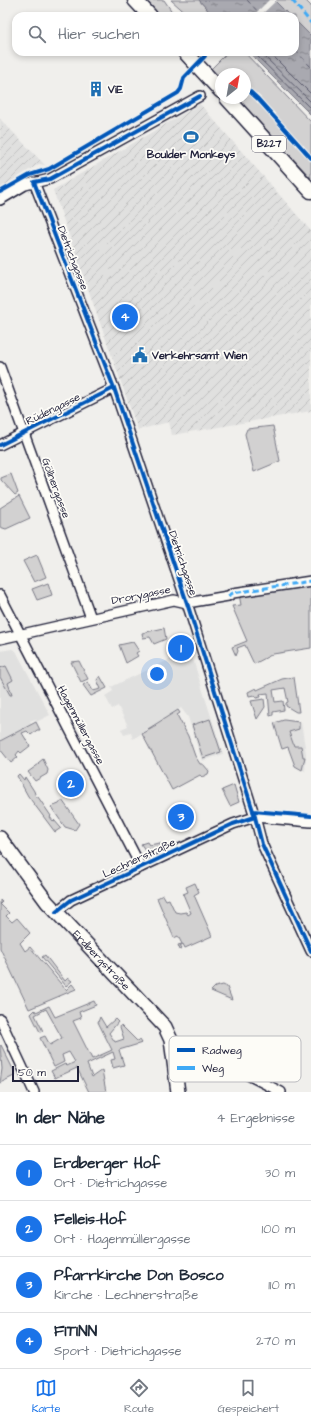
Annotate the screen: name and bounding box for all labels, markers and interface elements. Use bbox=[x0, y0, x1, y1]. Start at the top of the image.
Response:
search box bbox=[12, 12, 299, 56]
icon: search bbox=[26, 23, 48, 45]
text: Hier suchen bbox=[58, 24, 139, 45]
north arrow bbox=[215, 68, 251, 104]
building icon: ViE bbox=[87, 80, 105, 98]
place label: ViE bbox=[107, 82, 124, 97]
sports icon: Boulder Monkeys bbox=[182, 128, 200, 146]
road number: B227 bbox=[252, 136, 286, 152]
place label: Boulder Monkeys bbox=[147, 147, 236, 164]
street label: Dietrichgasse bbox=[53, 224, 92, 293]
pin: 4 bbox=[112, 302, 138, 332]
public building icon: Verkehrsamt Wien bbox=[131, 346, 149, 364]
place label: Verkehrsamt Wien bbox=[151, 348, 248, 363]
street label: Rüdengasse bbox=[23, 389, 83, 430]
street label: Göllnergasse bbox=[37, 456, 74, 521]
street label: Dietrichgasse bbox=[164, 529, 201, 598]
street label: Drorygasse bbox=[110, 582, 172, 609]
pin: 1 bbox=[168, 633, 194, 663]
your location bbox=[147, 664, 167, 684]
street label: Hagenmüllergasse bbox=[53, 683, 108, 768]
pin: 2 bbox=[58, 769, 84, 799]
pin: 3 bbox=[168, 802, 194, 832]
street label: Lechnerstraße bbox=[100, 835, 178, 881]
street label: Erdbergstraße bbox=[70, 927, 134, 993]
legend bbox=[169, 1036, 301, 1082]
text: Radweg bbox=[202, 1043, 242, 1059]
text: Weg bbox=[202, 1061, 224, 1077]
scale bar bbox=[12, 1064, 79, 1083]
text: 50 m bbox=[18, 1065, 46, 1080]
text: In der Nähe bbox=[16, 1106, 105, 1130]
text: 4 Ergebnisse bbox=[216, 1109, 295, 1127]
text: Erdberger Hof bbox=[54, 1153, 160, 1174]
text: 1 bbox=[28, 1164, 30, 1182]
text: 30 m bbox=[265, 1164, 295, 1182]
text: Ort · Dietrichgasse bbox=[54, 1174, 167, 1192]
text: Felleis-Hof bbox=[54, 1209, 126, 1230]
text: 2 bbox=[25, 1220, 33, 1238]
text: 100 m bbox=[262, 1220, 295, 1238]
text: Ort · Hagenmüllergasse bbox=[54, 1230, 191, 1248]
text: Pfarrkirche Don Bosco bbox=[54, 1265, 224, 1286]
text: 3 bbox=[26, 1276, 32, 1294]
text: 110 m bbox=[268, 1276, 295, 1294]
text: Kirche · Lechnerstraße bbox=[54, 1286, 198, 1304]
text: FITINN bbox=[54, 1321, 97, 1342]
text: 4 bbox=[25, 1332, 33, 1350]
text: 270 m bbox=[256, 1332, 295, 1350]
text: Sport · Dietrichgasse bbox=[54, 1342, 181, 1360]
tab: Karte bbox=[32, 1377, 60, 1416]
tab: Route bbox=[124, 1377, 154, 1416]
tab: Gespeichert bbox=[218, 1377, 279, 1416]

